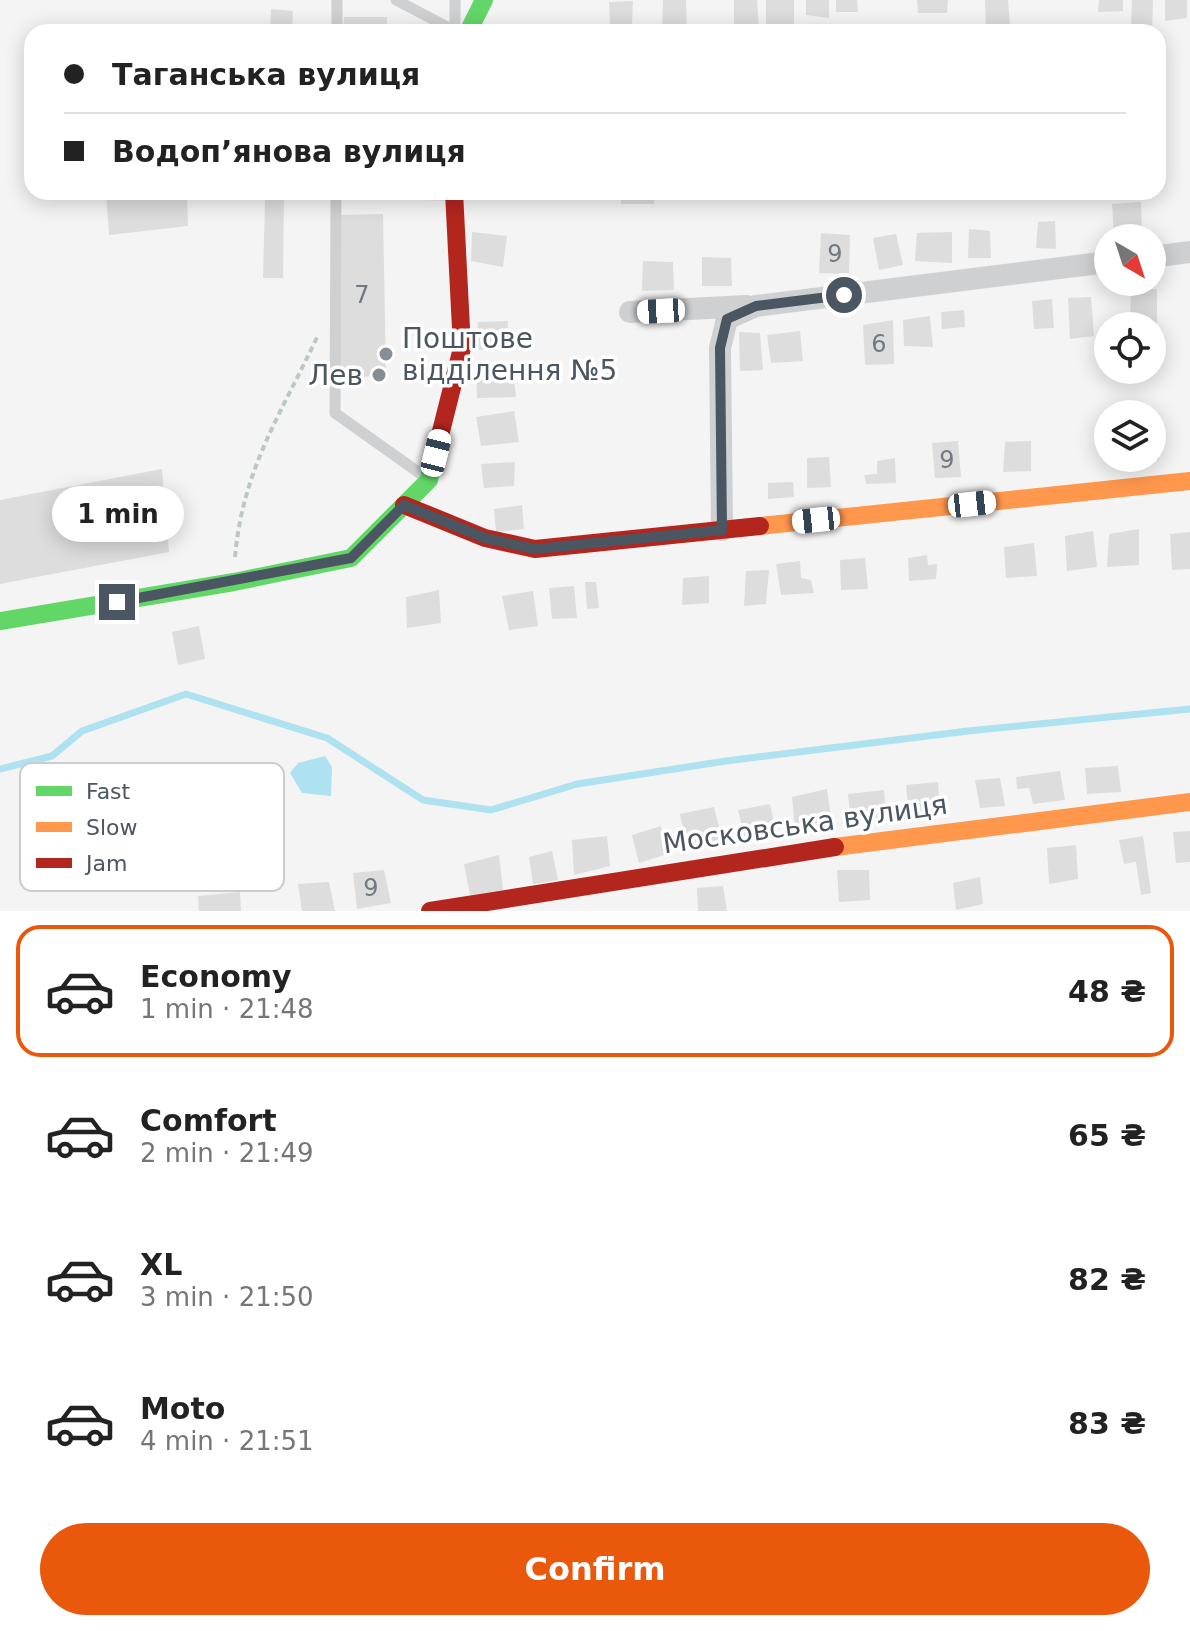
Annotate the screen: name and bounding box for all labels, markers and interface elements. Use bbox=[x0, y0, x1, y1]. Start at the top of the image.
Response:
text: Таганська вулиця bbox=[112, 57, 420, 92]
text: Водоп’янова вулиця bbox=[112, 134, 466, 169]
north arrow bbox=[1094, 224, 1166, 296]
map controls bbox=[1094, 224, 1166, 472]
house number: 9 bbox=[827, 240, 843, 268]
route start bbox=[826, 277, 862, 313]
house number: 7 bbox=[354, 281, 370, 309]
car bbox=[636, 298, 686, 324]
button: locate bbox=[1094, 312, 1166, 384]
place label: Поштове відділення №5 bbox=[402, 322, 617, 387]
house number: 6 bbox=[871, 330, 887, 358]
marker: Поштове відділення №5 bbox=[377, 345, 395, 363]
place label: Лев bbox=[308, 359, 363, 392]
marker: Лев bbox=[370, 366, 388, 384]
button: layers bbox=[1094, 400, 1166, 472]
car bbox=[419, 427, 453, 479]
house number: 9 bbox=[939, 446, 955, 474]
callout: 1 min bbox=[51, 486, 183, 542]
car bbox=[947, 490, 997, 518]
text: 1 min bbox=[77, 499, 159, 529]
car bbox=[791, 506, 841, 534]
route end bbox=[99, 584, 135, 620]
legend bbox=[20, 763, 284, 891]
text: Fast bbox=[86, 779, 131, 804]
street label: Московська вулиця bbox=[661, 788, 949, 860]
text: Slow bbox=[86, 815, 138, 840]
text: Jam bbox=[84, 851, 127, 876]
house number: 9 bbox=[363, 874, 379, 902]
icon: car bbox=[44, 955, 116, 1027]
text: Economy bbox=[140, 959, 292, 994]
text: 48 ₴ bbox=[1068, 974, 1146, 1009]
text: 1 min · 21:48 bbox=[140, 994, 314, 1024]
icon: car bbox=[44, 1099, 116, 1171]
text: Comfort bbox=[140, 1103, 277, 1138]
text: 65 ₴ bbox=[1068, 1118, 1146, 1153]
text: 2 min · 21:49 bbox=[140, 1138, 314, 1168]
icon: car bbox=[44, 1243, 116, 1315]
text: XL bbox=[140, 1247, 182, 1282]
text: 82 ₴ bbox=[1068, 1262, 1146, 1297]
text: 3 min · 21:50 bbox=[140, 1282, 314, 1312]
icon: car bbox=[44, 1387, 116, 1459]
text: Moto bbox=[140, 1391, 225, 1426]
text: 83 ₴ bbox=[1068, 1406, 1146, 1441]
text: 4 min · 21:51 bbox=[140, 1426, 314, 1456]
button: Confirm bbox=[40, 1523, 1150, 1615]

